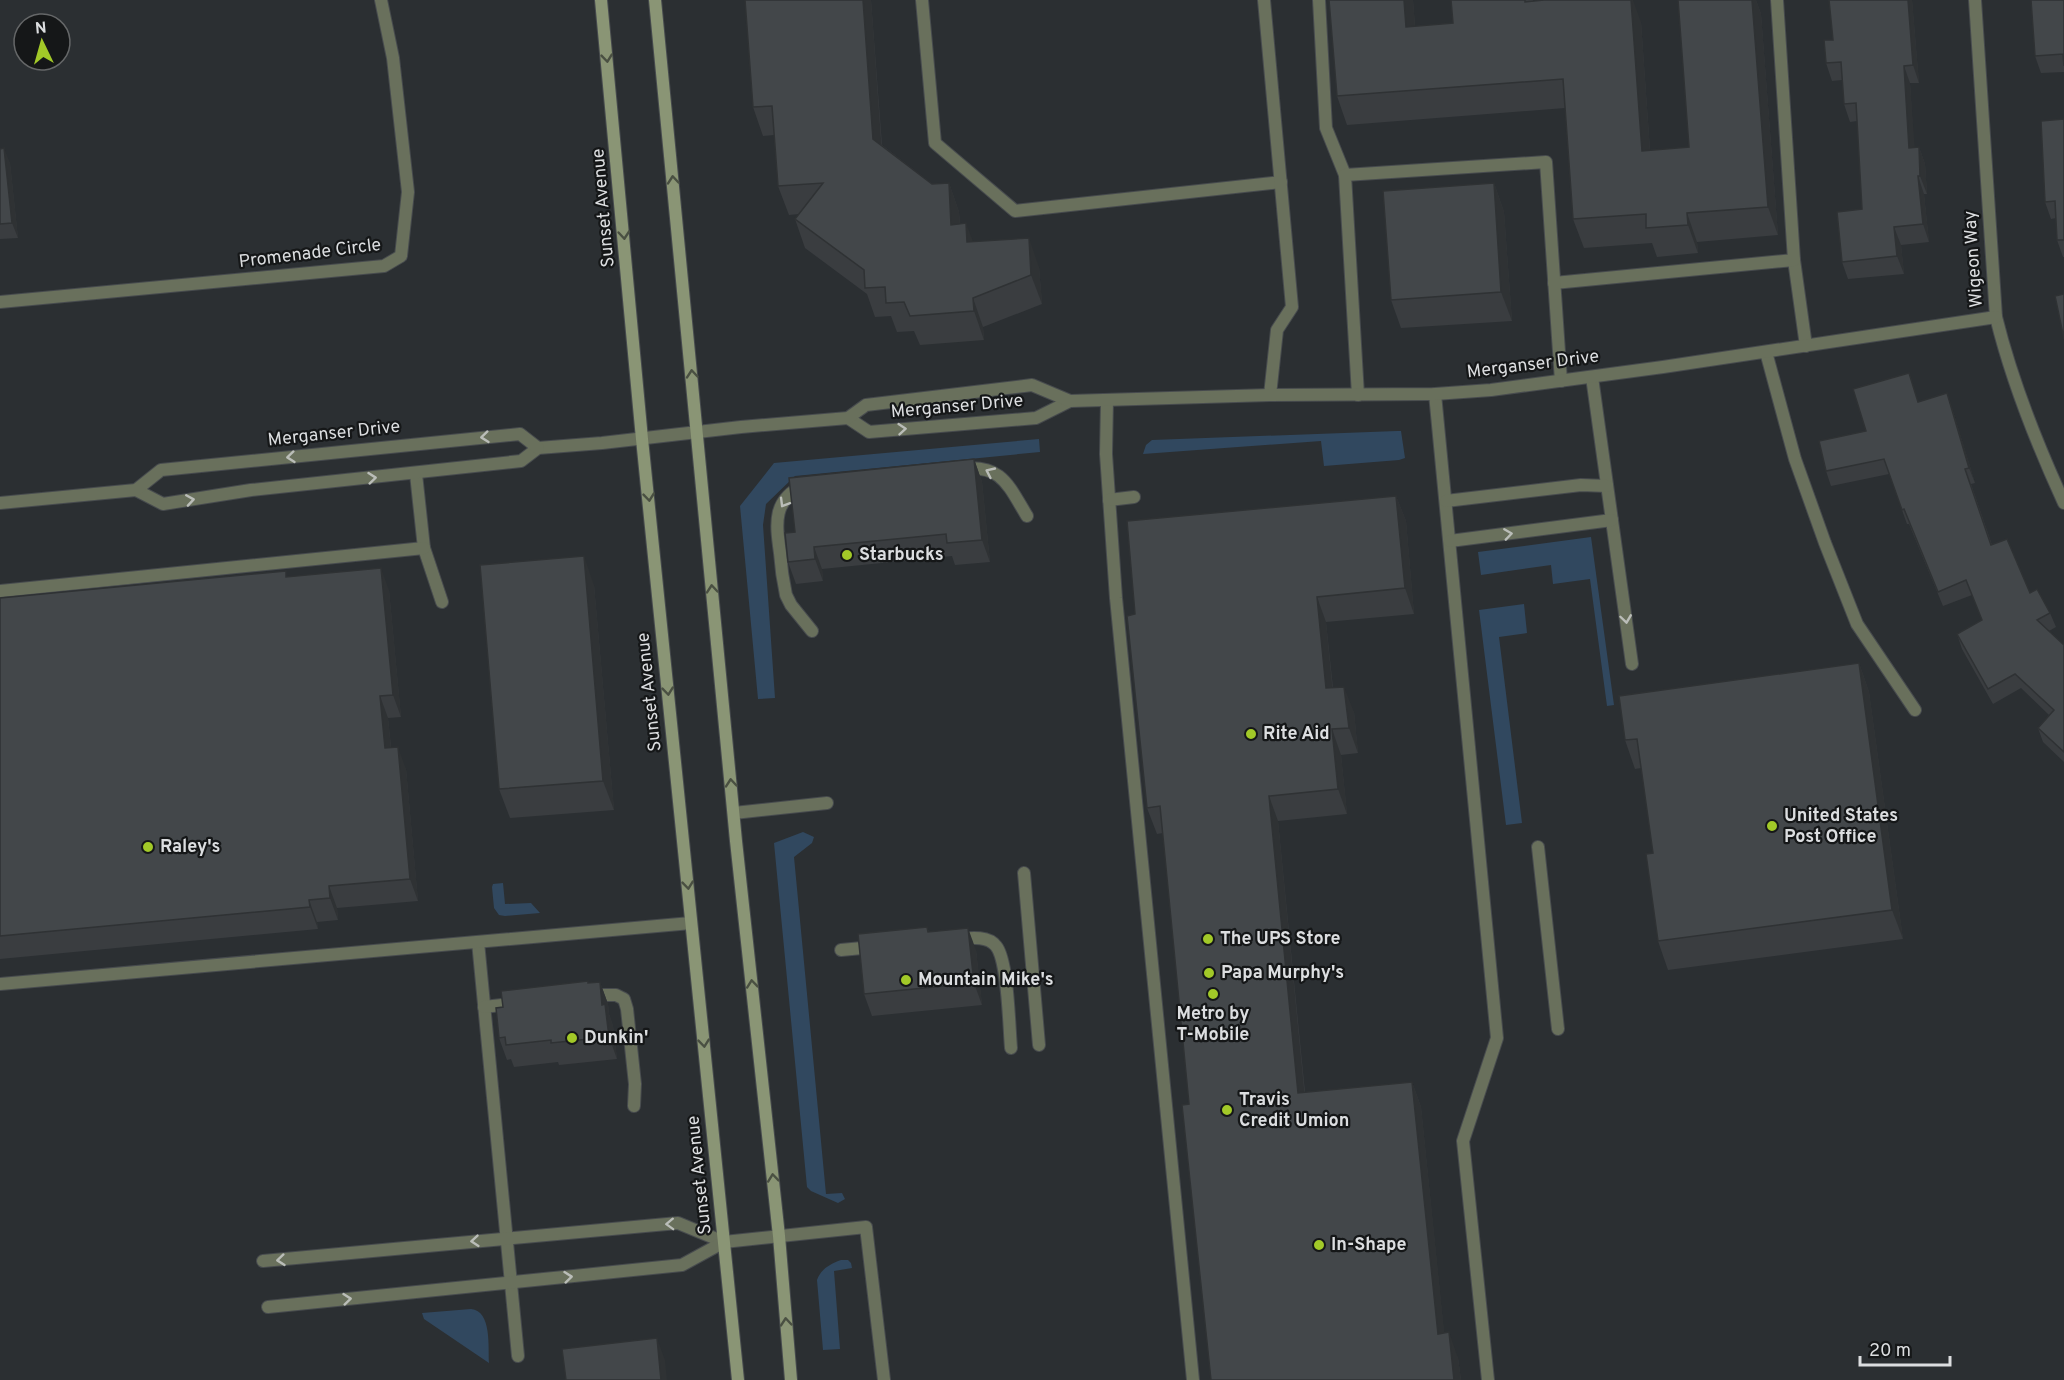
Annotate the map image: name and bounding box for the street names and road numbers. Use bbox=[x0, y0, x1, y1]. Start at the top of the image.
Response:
street label: Sunset Avenue bbox=[587, 148, 621, 268]
street label: Wigeon Way bbox=[1959, 210, 1989, 308]
street label: Promenade Circle bbox=[237, 234, 383, 274]
street label: Merganser Drive bbox=[1466, 345, 1600, 385]
street label: Merganser Drive bbox=[890, 390, 1024, 424]
street label: Merganser Drive bbox=[267, 416, 401, 452]
street label: Sunset Avenue bbox=[632, 631, 668, 753]
street label: Sunset Avenue bbox=[682, 1114, 718, 1236]

